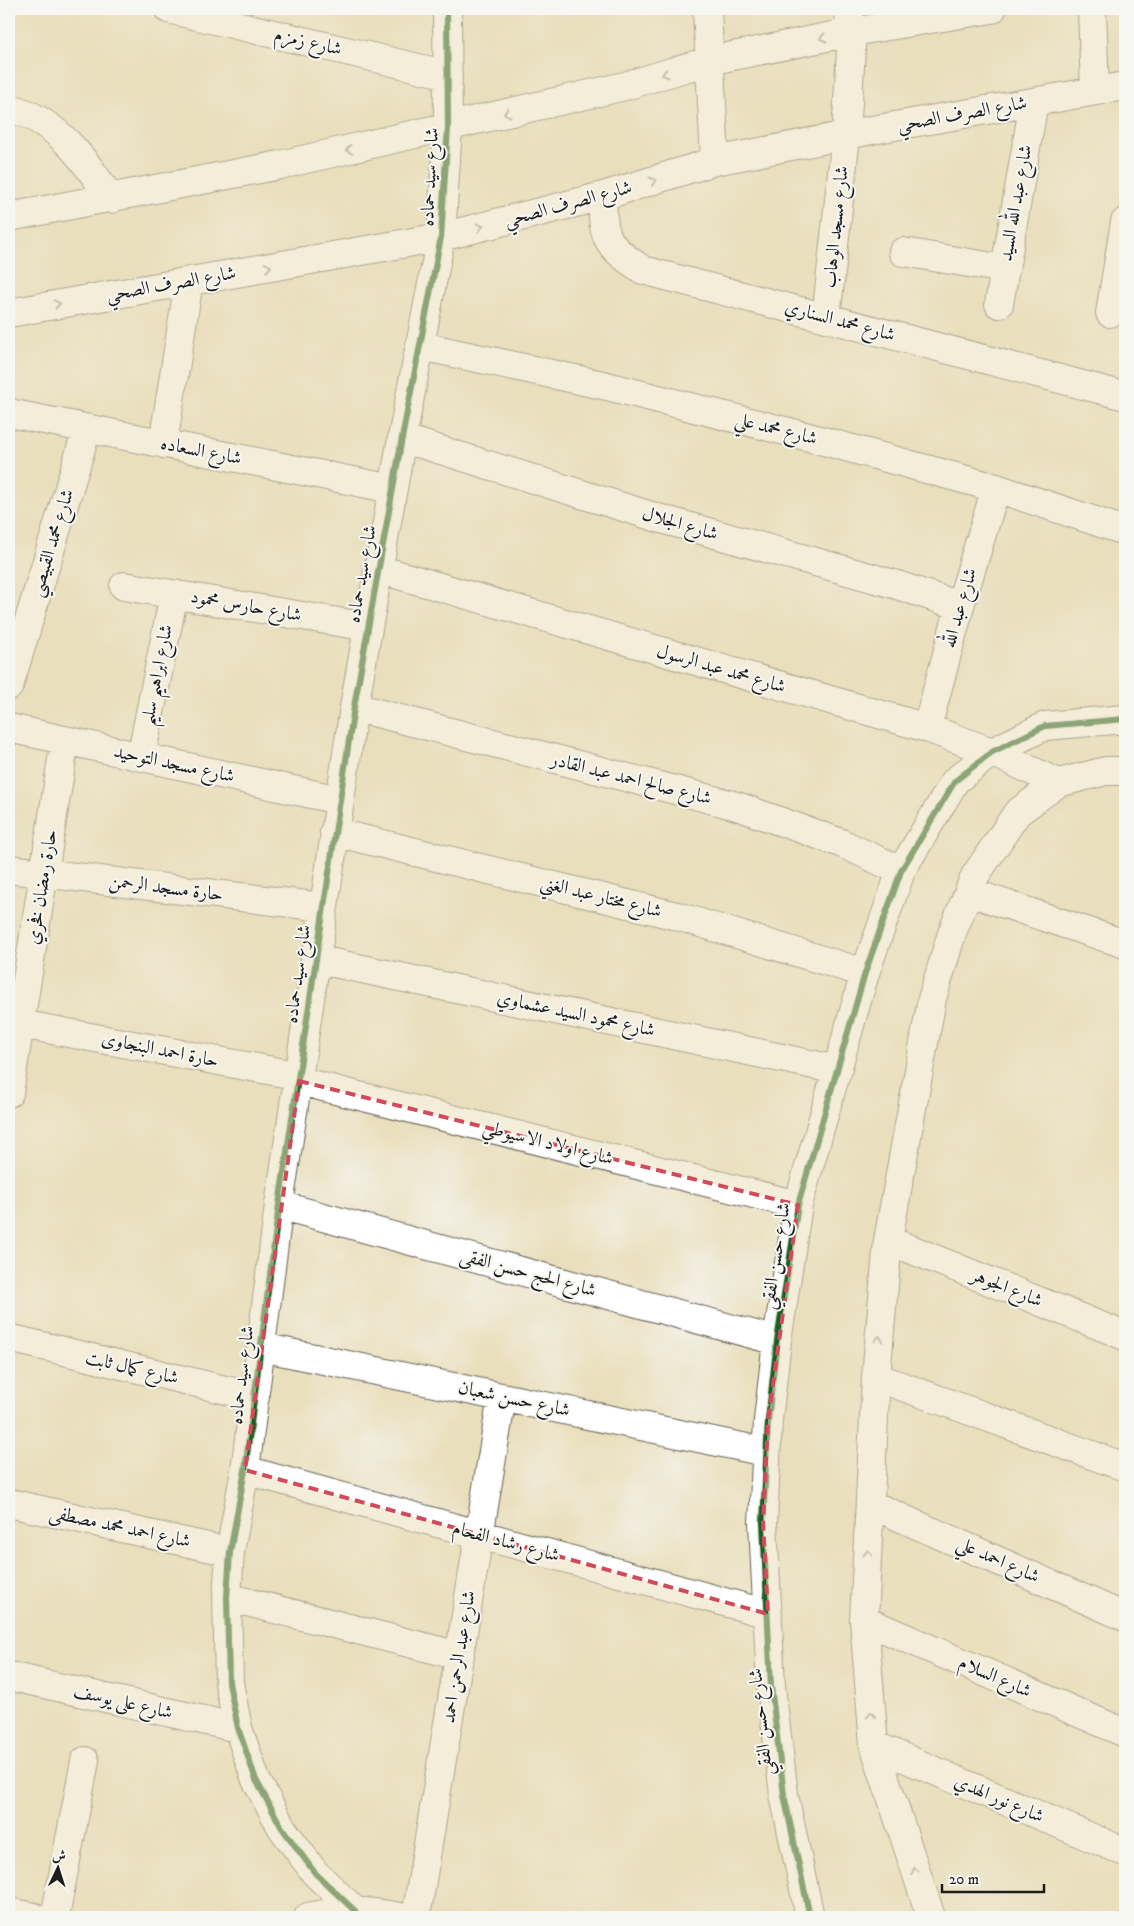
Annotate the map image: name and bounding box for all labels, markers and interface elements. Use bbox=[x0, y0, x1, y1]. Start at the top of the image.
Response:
street label: شارع زمزم bbox=[271, 23, 344, 65]
one-way arrow bbox=[819, 32, 828, 42]
one-way arrow bbox=[661, 68, 669, 78]
street label: شارع الصرف الصحي bbox=[895, 91, 1030, 143]
one-way arrow bbox=[503, 107, 512, 118]
street label: شارع سيد حماده bbox=[416, 127, 447, 227]
street label: شارع عبد الله السيد bbox=[991, 142, 1041, 264]
one-way arrow bbox=[344, 144, 353, 154]
street label: شارع مسجد الوهاب bbox=[818, 165, 857, 290]
street label: شارع الصرف الصحي bbox=[502, 176, 636, 238]
one-way arrow bbox=[649, 176, 657, 186]
one-way arrow bbox=[475, 222, 484, 233]
street label: شارع الصرف الصحي bbox=[104, 261, 239, 313]
one-way arrow bbox=[264, 263, 273, 273]
street label: شارع محمد السناري bbox=[782, 295, 898, 350]
one-way arrow bbox=[52, 300, 61, 310]
street label: شارع محمد علي bbox=[731, 408, 820, 456]
street label: شارع السعاده bbox=[158, 432, 244, 473]
street label: شارع محمد القبيصي bbox=[25, 486, 84, 601]
street label: شارع الجلال bbox=[639, 502, 721, 549]
street label: شارع سيد حماده bbox=[342, 523, 385, 625]
street label: شارع عبد الله bbox=[934, 564, 985, 651]
street label: شارع حارس محمود bbox=[188, 585, 303, 630]
street label: شارع ابراهيم سليم bbox=[136, 622, 185, 729]
street label: شارع محمد عبد الرسول bbox=[653, 640, 788, 701]
street label: شارع مسجد التوحيد bbox=[111, 740, 237, 791]
street label: شارع صالح احمد عبد القادر bbox=[545, 747, 714, 814]
street label: حارة رمضان فخري bbox=[22, 828, 65, 947]
street label: حارة مسجد الرحمن bbox=[107, 870, 225, 907]
street label: شارع مختار عبد الغني bbox=[537, 871, 664, 929]
street label: شارع سيد حماده bbox=[280, 923, 319, 1025]
street label: شارع محمود السيد عشماوي bbox=[494, 986, 657, 1045]
street label: حارة احمد البنجاوى bbox=[99, 1027, 221, 1073]
street label: شارع اولاد الاسيوطي bbox=[479, 1116, 616, 1176]
street label: شارع حسن الفقي bbox=[756, 1201, 802, 1312]
street label: شارع الحج حسن الفقى bbox=[456, 1244, 599, 1307]
street label: شارع الجوهر bbox=[965, 1263, 1046, 1315]
street label: شارع سيد حماده bbox=[225, 1324, 262, 1426]
one-way arrow bbox=[874, 1334, 885, 1342]
street label: شارع كمال ثابت bbox=[82, 1346, 181, 1393]
street label: شارع حسن شعبان bbox=[455, 1376, 572, 1425]
street label: شارع احمد محمد مصطفى bbox=[47, 1501, 193, 1556]
street label: شارع رشاد الفحام bbox=[449, 1517, 562, 1571]
street label: شارع احمد علي bbox=[951, 1532, 1043, 1594]
one-way arrow bbox=[862, 1549, 873, 1557]
street label: شارع عبد الرحمن احمد bbox=[437, 1589, 484, 1726]
street label: شارع السلام bbox=[954, 1651, 1035, 1707]
street label: شارع حسن الفقي bbox=[744, 1667, 784, 1777]
street label: شارع على يوسف bbox=[70, 1679, 175, 1728]
one-way arrow bbox=[866, 1711, 877, 1719]
street label: شارع نور الهدي bbox=[949, 1770, 1047, 1831]
north arrow bbox=[32, 1844, 82, 1894]
text: ش bbox=[51, 1847, 67, 1865]
scale bar bbox=[942, 1861, 1044, 1893]
one-way arrow bbox=[911, 1867, 921, 1876]
text: 20 m bbox=[949, 1870, 979, 1889]

